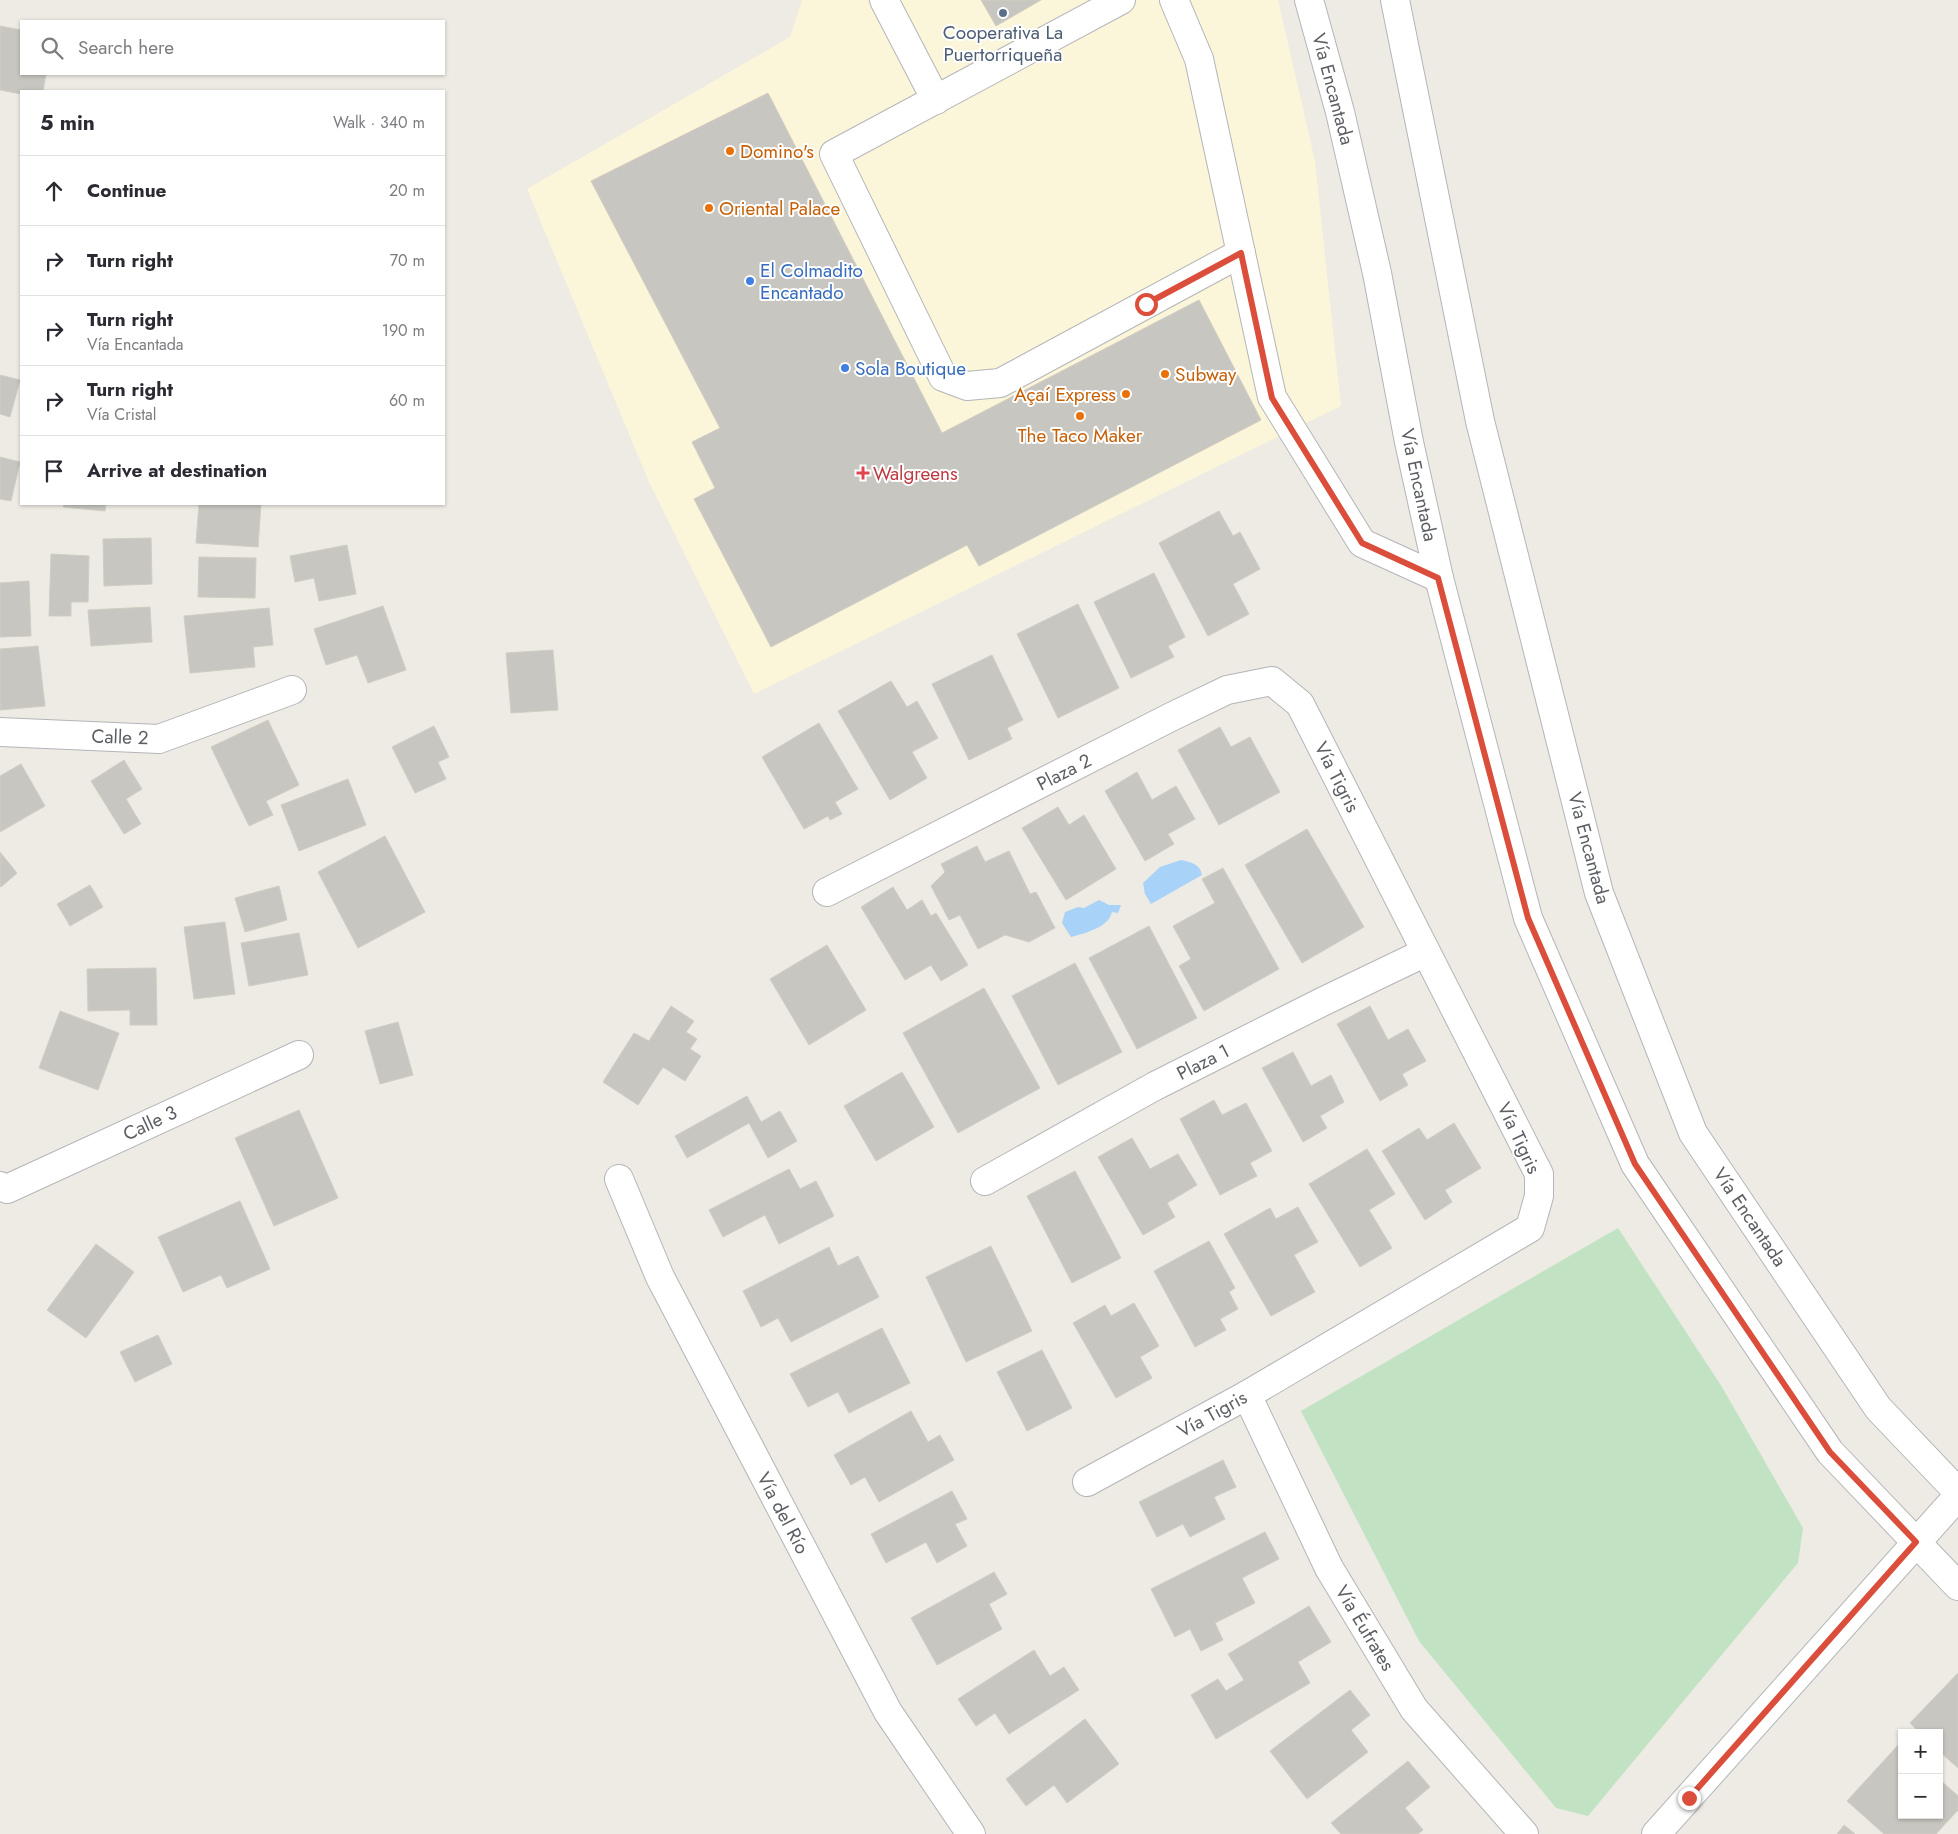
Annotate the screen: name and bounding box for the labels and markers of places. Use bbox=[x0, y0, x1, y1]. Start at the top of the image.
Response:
marker: Cooperativa La Puertorriqueña bbox=[997, 7, 1009, 19]
place label: Cooperativa La Puertorriqueña bbox=[943, 19, 1063, 68]
place label: Domino's bbox=[740, 138, 814, 165]
marker: Domino's bbox=[724, 145, 736, 157]
place label: Oriental Palace bbox=[719, 195, 841, 222]
marker: Oriental Palace bbox=[703, 202, 715, 214]
place label: El Colmadito Encantado bbox=[760, 257, 863, 306]
marker: El Colmadito Encantado bbox=[744, 275, 756, 287]
place label: Sola Boutique bbox=[855, 355, 966, 382]
place label: Subway bbox=[1175, 361, 1237, 388]
marker: Sola Boutique bbox=[839, 362, 851, 374]
marker: Subway bbox=[1159, 368, 1171, 380]
place label: Açaí Express bbox=[1014, 381, 1116, 408]
marker: Açaí Express bbox=[1120, 388, 1132, 400]
marker: The Taco Maker bbox=[1074, 410, 1086, 422]
place label: The Taco Maker bbox=[1018, 422, 1143, 449]
place label: Walgreens bbox=[873, 460, 958, 487]
marker: Walgreens bbox=[857, 467, 869, 479]

